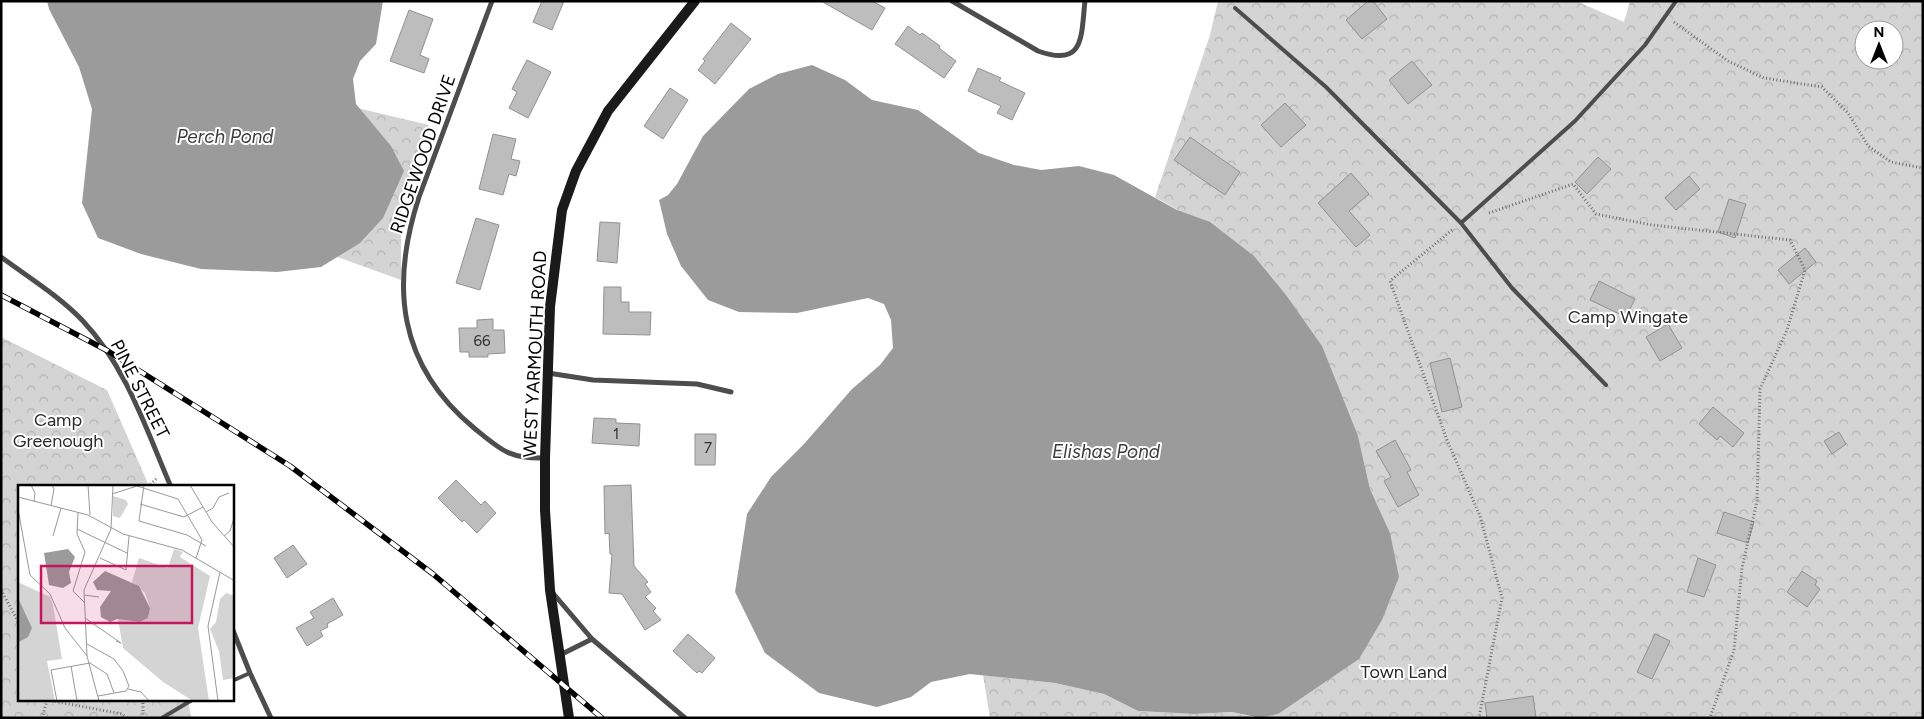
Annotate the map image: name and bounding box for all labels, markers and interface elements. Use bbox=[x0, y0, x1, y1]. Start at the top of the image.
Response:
north arrow bbox=[1854, 20, 1904, 70]
text: N bbox=[1874, 24, 1884, 41]
street label: RIDGEWOOD DRIVE bbox=[385, 72, 461, 236]
water label: Perch Pond bbox=[177, 125, 274, 148]
street label: WEST YARMOUTH ROAD bbox=[519, 250, 551, 458]
park label: Camp Wingate bbox=[1568, 306, 1688, 328]
house number: 66 bbox=[474, 332, 491, 350]
street label: PINE STREET bbox=[106, 336, 174, 442]
park label: Camp Greenough bbox=[13, 409, 103, 452]
house number: 1 bbox=[613, 425, 619, 443]
house number: 7 bbox=[704, 439, 712, 457]
water label: Elishas Pond bbox=[1052, 440, 1161, 463]
inset map bbox=[18, 485, 234, 702]
park label: Town Land bbox=[1361, 661, 1447, 683]

